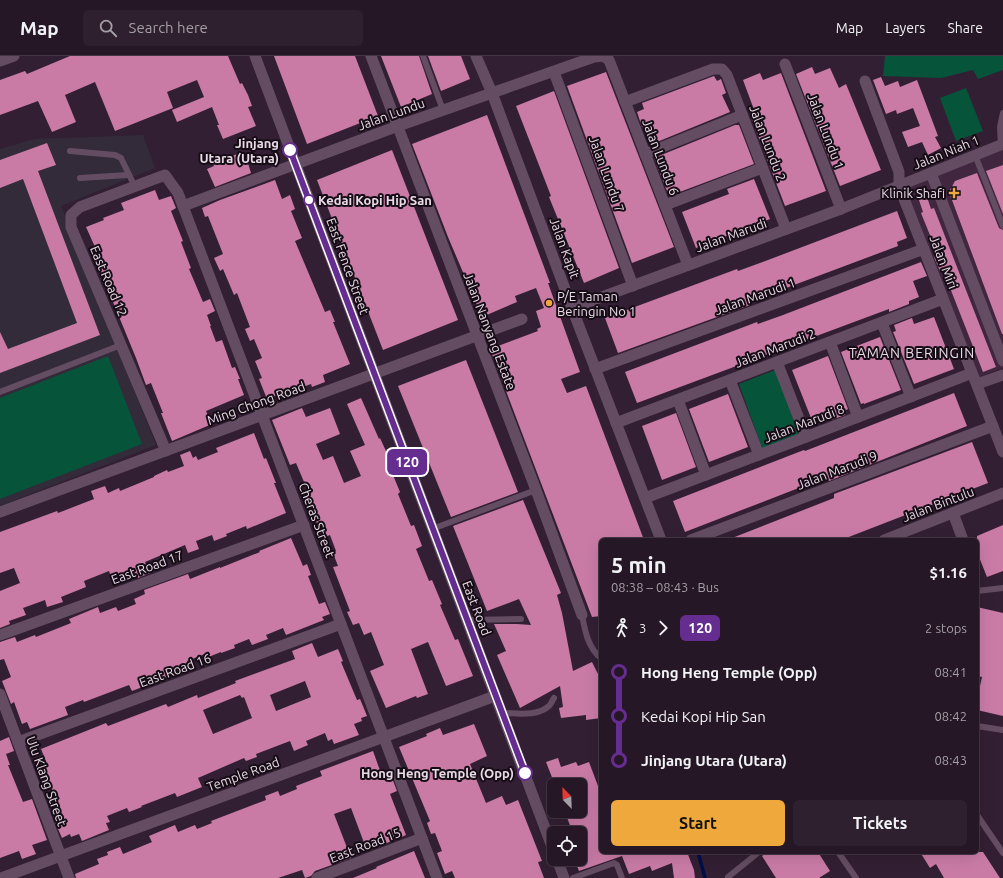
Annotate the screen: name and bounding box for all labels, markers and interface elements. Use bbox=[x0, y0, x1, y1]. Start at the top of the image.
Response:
search box bbox=[83, 10, 363, 46]
text: Map bbox=[20, 17, 59, 39]
icon: search bbox=[97, 17, 119, 39]
text: Search here bbox=[129, 19, 208, 36]
text: Map bbox=[836, 20, 863, 36]
text: Layers bbox=[885, 20, 925, 36]
text: Share bbox=[947, 20, 983, 36]
street label: Jalan Lundu 1 bbox=[805, 91, 847, 171]
street label: Jalan Lundu bbox=[356, 95, 426, 133]
street label: Jalan Lundu 2 bbox=[747, 103, 789, 183]
street label: Jalan Lundu 6 bbox=[640, 117, 682, 197]
street label: Jalan Niah 1 bbox=[911, 132, 981, 172]
street label: Jalan Lundu 7 bbox=[587, 134, 627, 214]
place label: Jinjang Utara (Utara) bbox=[199, 136, 279, 166]
marker: Jinjang Utara (Utara) bbox=[282, 142, 298, 158]
place label: Klinik Shafi bbox=[881, 186, 945, 200]
marker: Klinik Shafi bbox=[948, 187, 960, 199]
place label: Kedai Kopi Hip San bbox=[318, 193, 432, 207]
marker: Kedai Kopi Hip San bbox=[303, 194, 315, 206]
street label: East Fence Street bbox=[324, 216, 372, 316]
street label: Jalan Kapit bbox=[547, 216, 583, 280]
street label: Jalan Marudi bbox=[694, 216, 768, 254]
street label: Jalan Miri bbox=[927, 233, 961, 291]
street label: East Road 12 bbox=[88, 244, 130, 318]
street label: Jalan Nanyang Estate bbox=[461, 270, 519, 392]
street label: Jalan Marudi 1 bbox=[713, 275, 797, 317]
place label: P/E Taman Beringin No 1 bbox=[557, 289, 636, 318]
marker: P/E Taman Beringin No 1 bbox=[544, 298, 554, 308]
street label: Jalan Marudi 2 bbox=[733, 326, 817, 370]
district label: TAMAN BERINGIN bbox=[849, 345, 975, 361]
street label: Ming Chong Road bbox=[205, 379, 307, 427]
street label: Jalan Marudi 8 bbox=[762, 401, 846, 445]
street label: Jalan Marudi 9 bbox=[795, 448, 879, 492]
line badge: 120 bbox=[384, 449, 430, 475]
text: 120 bbox=[395, 454, 419, 470]
street label: Cheras Street bbox=[296, 481, 338, 559]
street label: Jalan Bintulu bbox=[900, 484, 976, 524]
street label: East Road 17 bbox=[109, 548, 185, 586]
text: 5 min bbox=[611, 552, 667, 577]
text: $1.16 bbox=[929, 564, 967, 581]
street label: East Road bbox=[460, 579, 494, 637]
text: 08:38 – 08:43 · Bus bbox=[611, 580, 719, 594]
icon: walk bbox=[611, 617, 633, 639]
icon: forward bbox=[652, 617, 674, 639]
text: 120 bbox=[688, 620, 712, 636]
text: 3 bbox=[639, 621, 646, 635]
text: 2 stops bbox=[925, 621, 967, 635]
street label: East Road 16 bbox=[137, 651, 213, 689]
text: Hong Heng Temple (Opp) bbox=[641, 664, 818, 681]
text: 08:41 bbox=[934, 665, 967, 679]
text: Kedai Kopi Hip San bbox=[641, 708, 766, 725]
text: 08:42 bbox=[934, 709, 967, 723]
street label: Ulu Klang Street bbox=[24, 734, 70, 828]
text: Jinjang Utara (Utara) bbox=[641, 752, 787, 769]
text: 08:43 bbox=[934, 753, 967, 767]
street label: Temple Road bbox=[205, 754, 281, 794]
marker: Hong Heng Temple (Opp) bbox=[517, 765, 533, 781]
place label: Hong Heng Temple (Opp) bbox=[361, 766, 514, 781]
north arrow bbox=[547, 778, 587, 818]
map controls bbox=[547, 778, 587, 866]
button: Start bbox=[611, 800, 785, 846]
button: Tickets bbox=[793, 800, 967, 846]
street label: East Road 15 bbox=[327, 825, 403, 865]
button: locate bbox=[547, 826, 587, 866]

